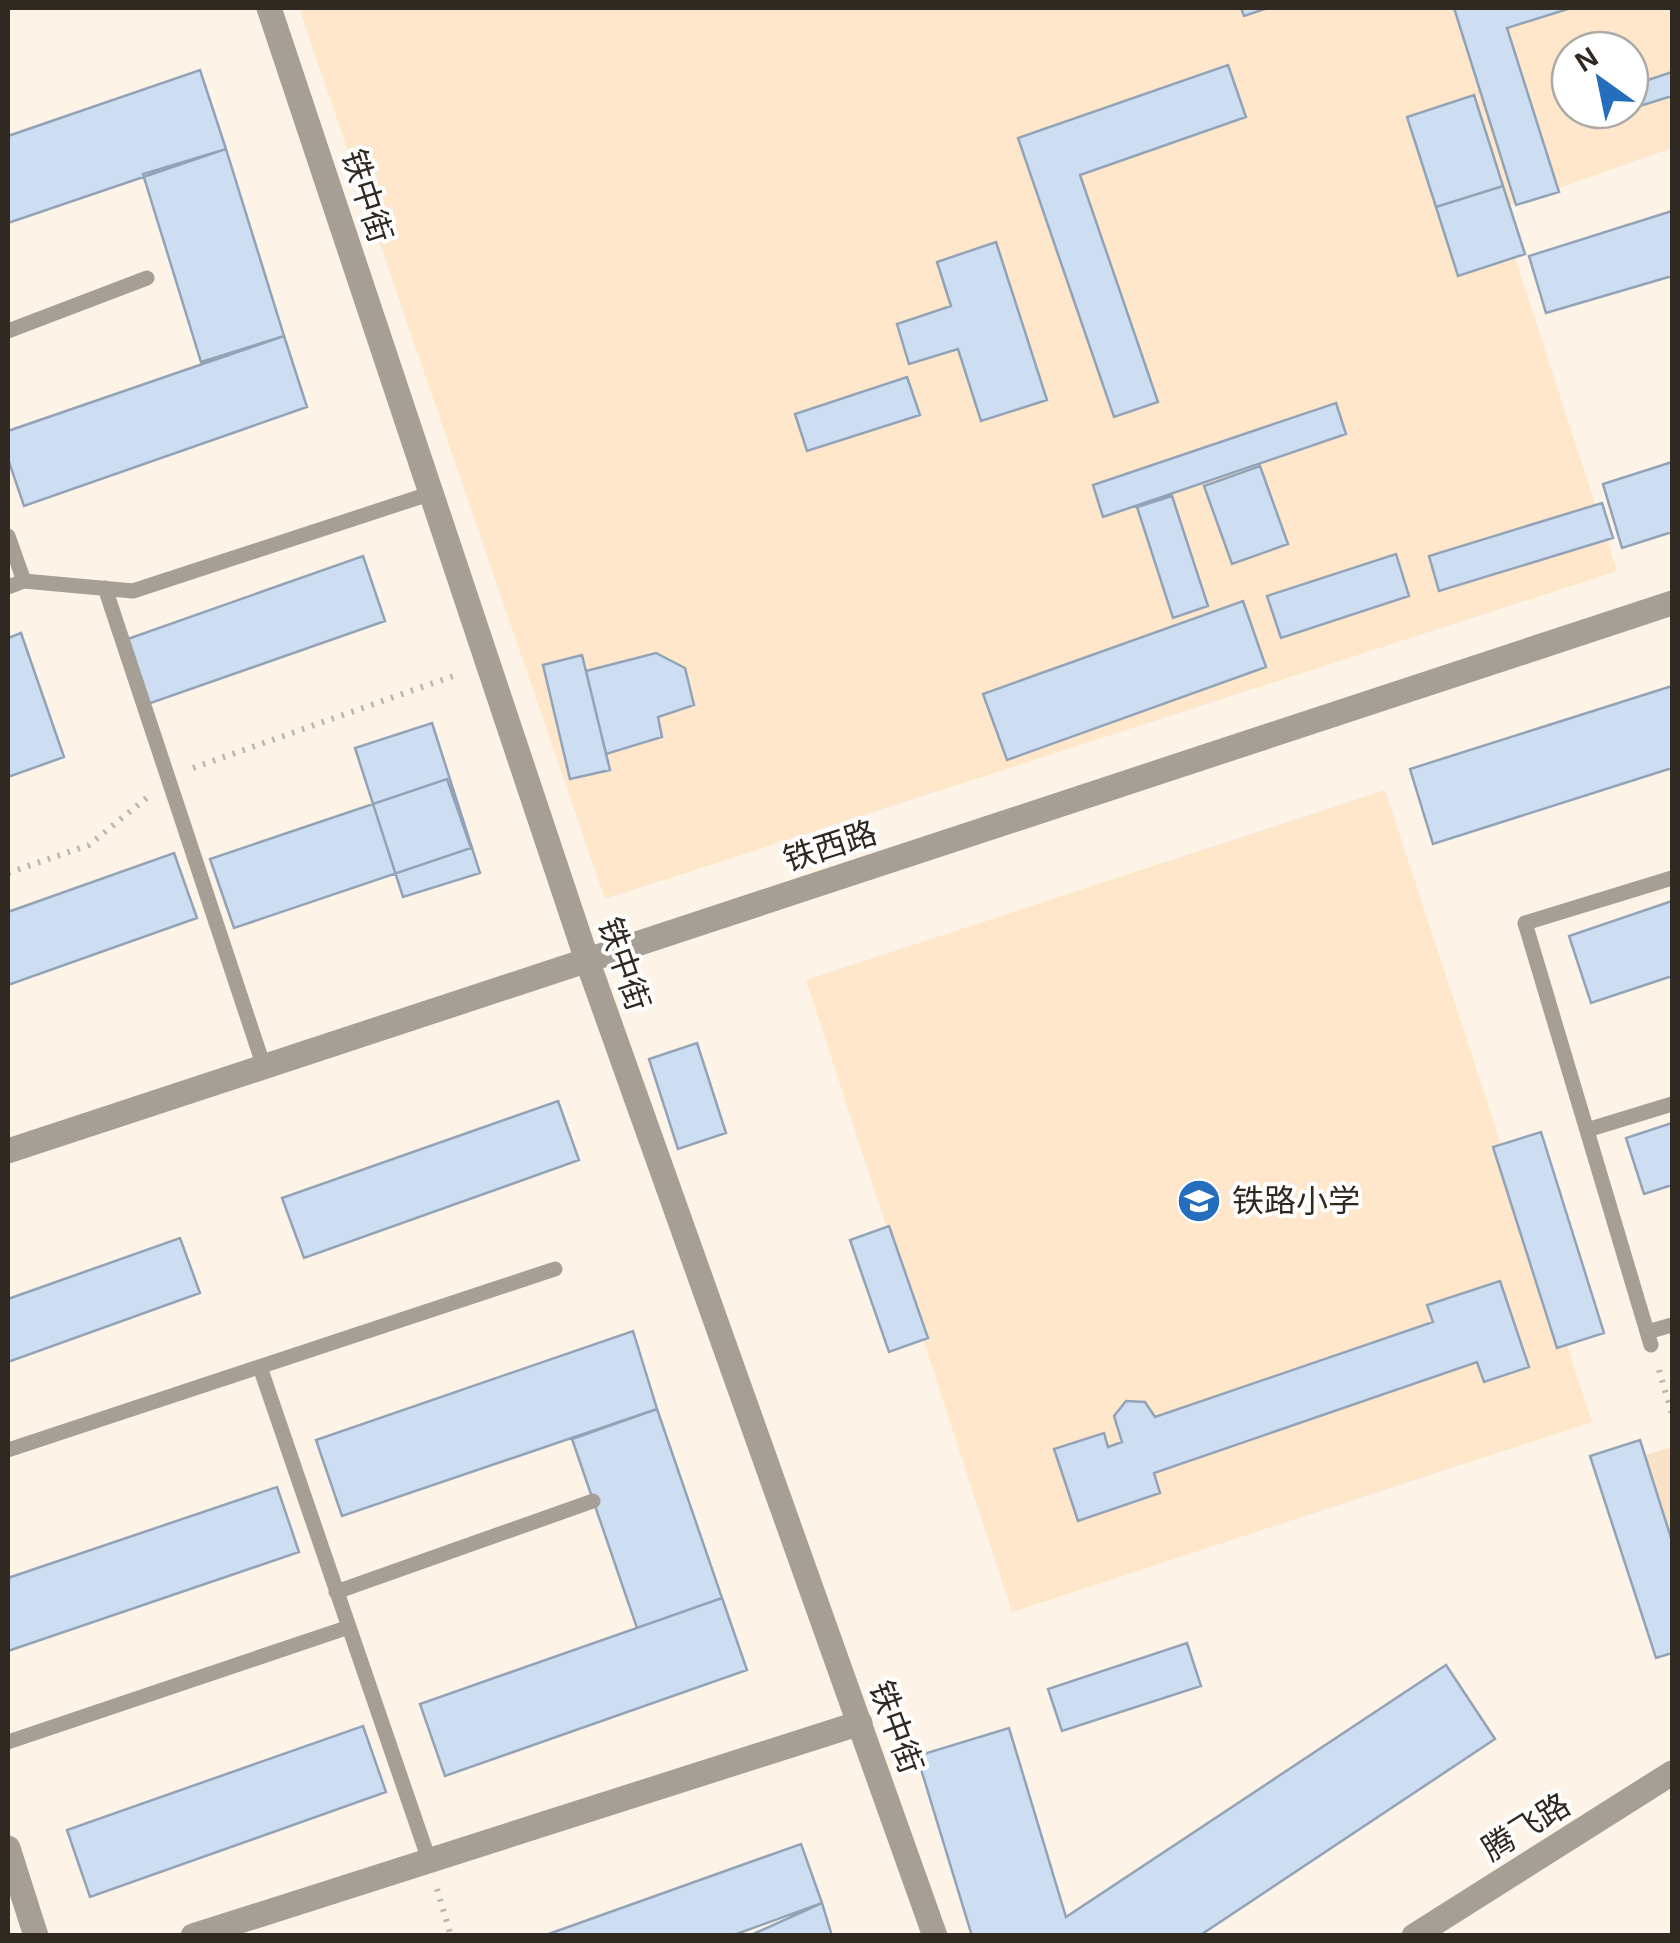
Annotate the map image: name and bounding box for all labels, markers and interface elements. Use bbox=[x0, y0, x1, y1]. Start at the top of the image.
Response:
north arrow bbox=[1550, 30, 1650, 130]
text: N bbox=[1570, 41, 1604, 78]
street label: 铁中街 bbox=[335, 145, 399, 247]
street label: 铁西路 bbox=[779, 814, 881, 878]
street label: 铁中街 bbox=[591, 913, 657, 1015]
school or university icon: 铁路小学 bbox=[1176, 1178, 1222, 1224]
place label: 铁路小学 bbox=[1232, 1183, 1360, 1219]
street label: 铁中街 bbox=[863, 1676, 929, 1778]
street label: 腾飞路 bbox=[1476, 1786, 1576, 1868]

